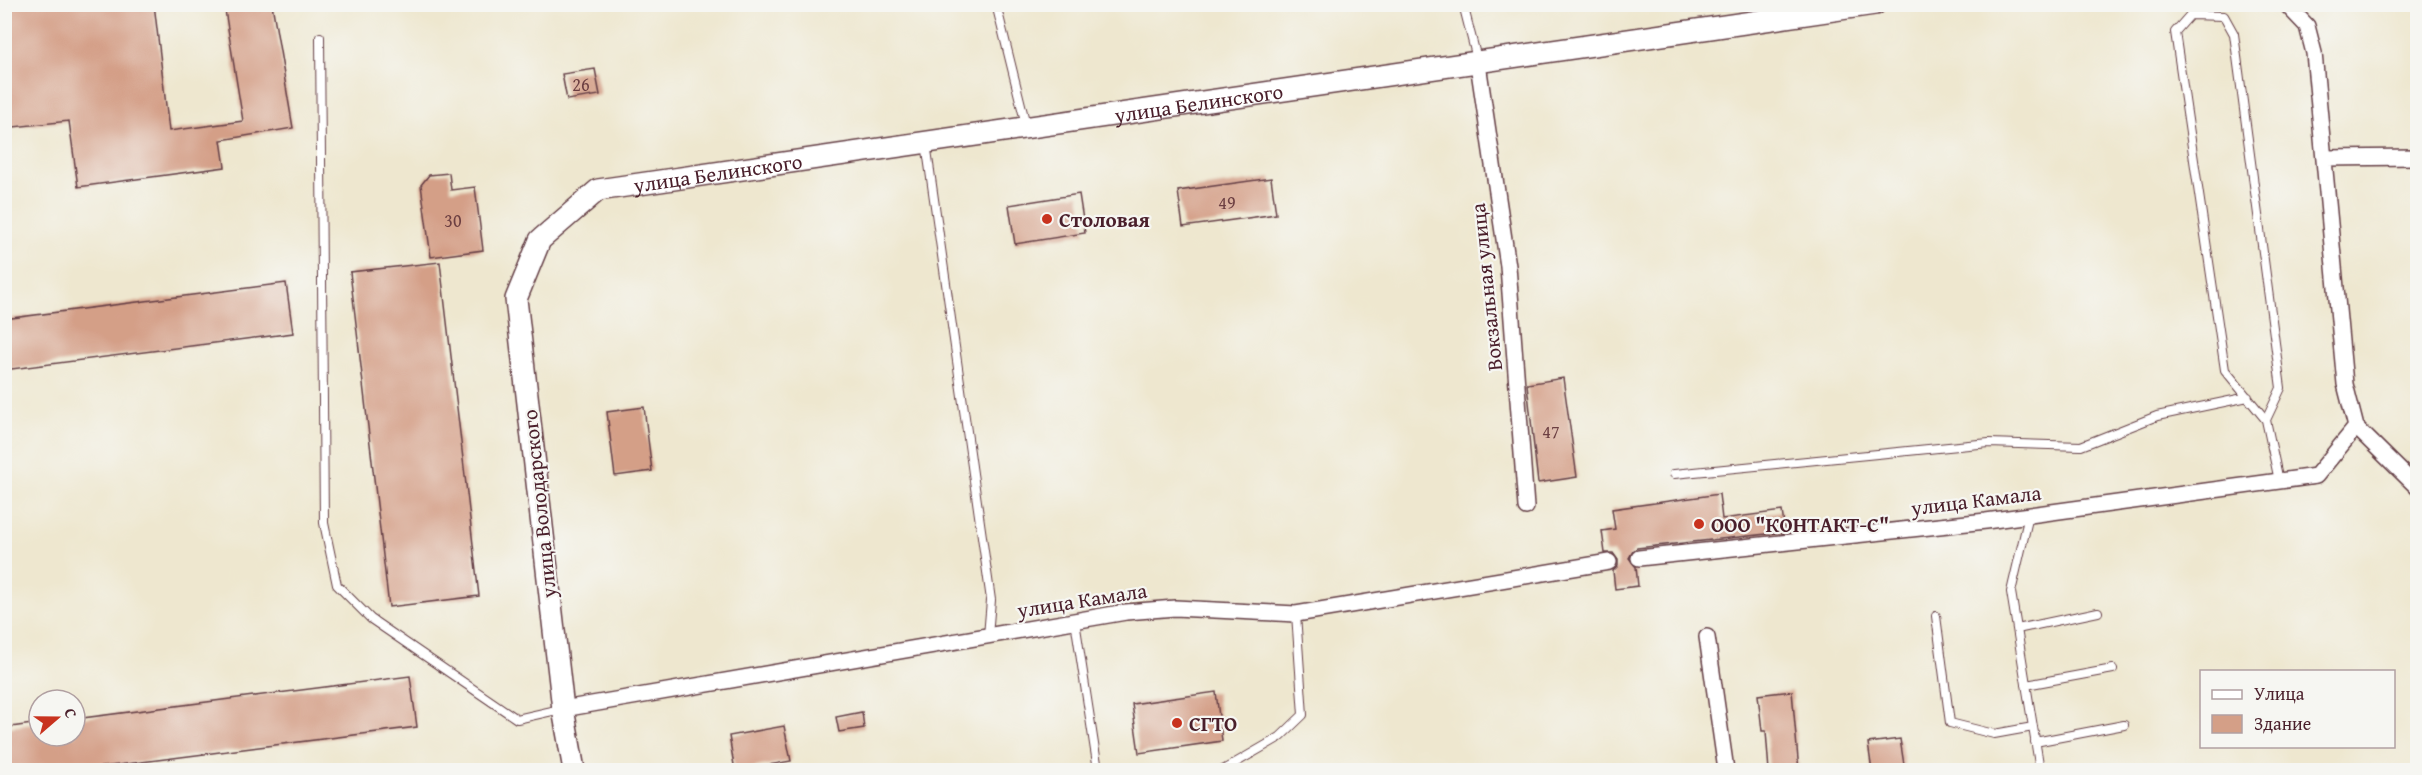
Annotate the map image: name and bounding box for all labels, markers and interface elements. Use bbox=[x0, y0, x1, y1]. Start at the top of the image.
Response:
house number: 26 bbox=[572, 71, 590, 98]
street label: улица Белинского bbox=[1111, 75, 1285, 130]
street label: улица Белинского bbox=[630, 145, 804, 200]
house number: 49 bbox=[1218, 189, 1236, 216]
street label: Вокзальная улица bbox=[1462, 202, 1510, 372]
place label: Столовая bbox=[1059, 204, 1150, 235]
house number: 30 bbox=[444, 207, 462, 234]
marker: Столовая bbox=[1040, 212, 1054, 226]
street label: улица Володарского bbox=[514, 408, 564, 601]
house number: 47 bbox=[1542, 418, 1560, 445]
street label: улица Камала bbox=[1908, 477, 2043, 523]
place label: ООО "КОНТАКТ-С" bbox=[1711, 509, 1889, 540]
marker: ООО "КОНТАКТ-С" bbox=[1692, 517, 1706, 531]
street label: улица Камала bbox=[1014, 574, 1149, 626]
legend bbox=[2200, 670, 2395, 748]
text: Улица bbox=[2254, 680, 2305, 707]
north arrow bbox=[27, 688, 87, 748]
text: С bbox=[58, 705, 84, 721]
place label: СГТО bbox=[1189, 708, 1237, 739]
text: Здание bbox=[2254, 710, 2311, 737]
marker: СГТО bbox=[1170, 716, 1184, 730]

